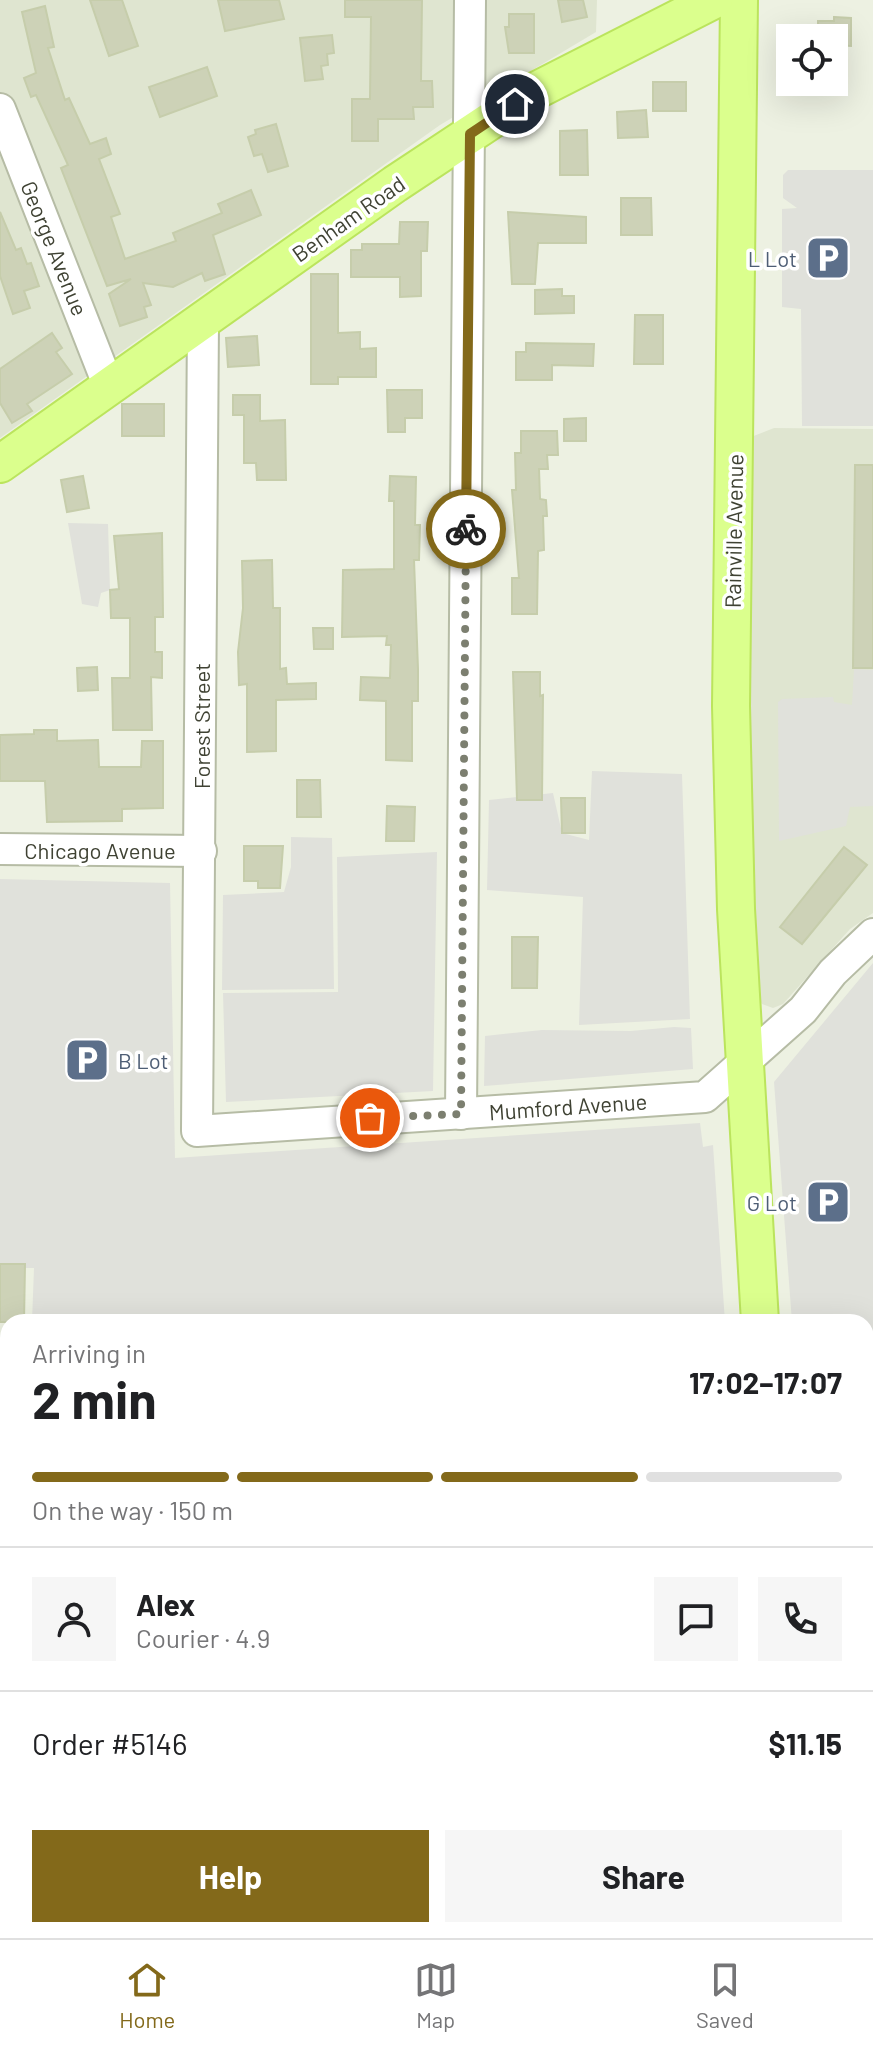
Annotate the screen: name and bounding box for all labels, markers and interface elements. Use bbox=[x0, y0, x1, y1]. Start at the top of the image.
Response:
map controls bbox=[776, 24, 848, 96]
button: locate bbox=[776, 24, 848, 96]
pin bbox=[481, 70, 549, 138]
icon: home bbox=[493, 82, 537, 126]
street label: Benham Road bbox=[287, 170, 409, 266]
street label: George Avenue bbox=[16, 177, 94, 319]
parking icon: L Lot bbox=[804, 234, 852, 282]
place label: L Lot bbox=[748, 245, 797, 271]
street label: Rainville Avenue bbox=[719, 454, 747, 608]
courier bbox=[426, 489, 506, 569]
icon: bike bbox=[444, 507, 488, 551]
street label: Forest Street bbox=[188, 663, 214, 789]
street label: Chicago Avenue bbox=[24, 837, 176, 863]
parking icon: B Lot bbox=[63, 1036, 111, 1084]
place label: B Lot bbox=[118, 1047, 169, 1073]
pin bbox=[336, 1084, 404, 1152]
street label: Mumford Avenue bbox=[488, 1087, 648, 1125]
icon: bag bbox=[348, 1096, 392, 1140]
parking icon: G Lot bbox=[804, 1178, 852, 1226]
place label: G Lot bbox=[747, 1189, 797, 1215]
text: Arriving in bbox=[32, 1337, 146, 1368]
text: 17:02–17:07 bbox=[689, 1364, 842, 1400]
text: 2 min bbox=[32, 1367, 157, 1429]
text: On the way · 150 m bbox=[32, 1494, 233, 1525]
button: person bbox=[32, 1577, 116, 1661]
button: chat bbox=[654, 1577, 738, 1661]
button: phone bbox=[758, 1577, 842, 1661]
text: Alex bbox=[136, 1586, 195, 1622]
text: Courier · 4.9 bbox=[136, 1622, 270, 1653]
text: Order #5146 bbox=[32, 1725, 188, 1761]
text: $11.15 bbox=[769, 1725, 842, 1761]
button: Help bbox=[32, 1830, 429, 1922]
button: Share bbox=[445, 1830, 842, 1922]
tab: Home bbox=[119, 1958, 175, 2032]
tab: Map bbox=[414, 1958, 458, 2032]
tab: Saved bbox=[696, 1958, 754, 2032]

